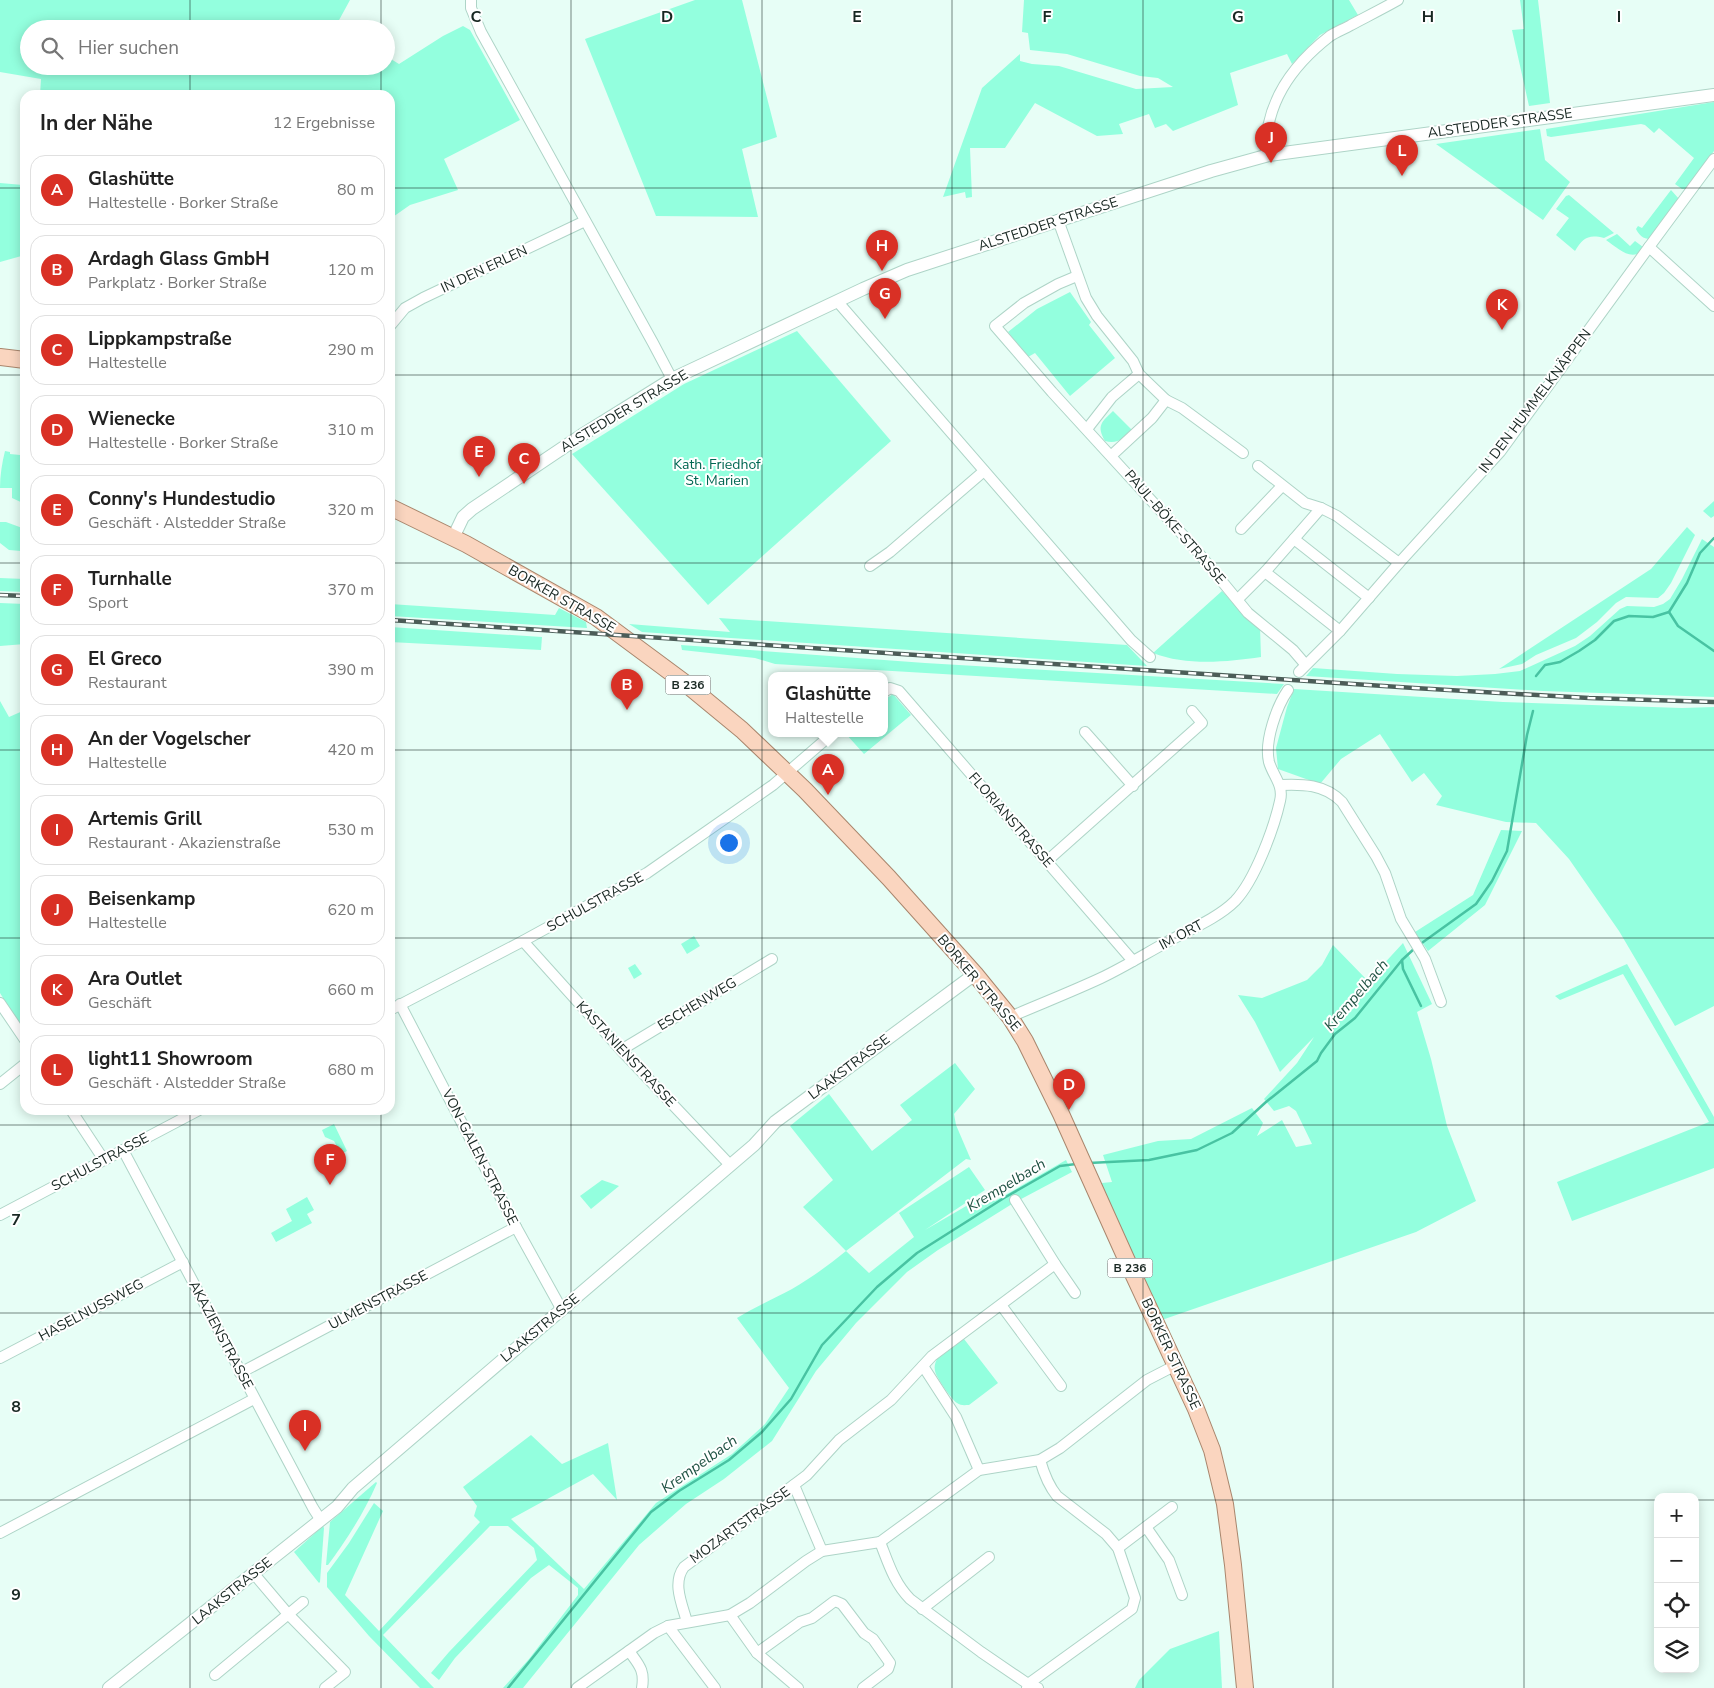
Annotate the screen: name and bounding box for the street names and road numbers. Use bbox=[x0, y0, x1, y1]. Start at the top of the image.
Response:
street label: ALSTEDDER STRASSE bbox=[1426, 103, 1574, 143]
street label: ALSTEDDER STRASSE bbox=[976, 192, 1120, 256]
street label: IN DEN ERLEN bbox=[438, 241, 530, 297]
street label: IN DEN HUMMELKNÄPPEN bbox=[1474, 325, 1596, 477]
street label: ALSTEDDER STRASSE bbox=[557, 365, 691, 457]
street label: PAUL-BÖKE-STRASSE bbox=[1120, 466, 1230, 588]
street label: BORKER STRASSE bbox=[505, 561, 619, 637]
road number: B 236 bbox=[666, 676, 710, 694]
street label: FLORIANSTRASSE bbox=[964, 768, 1058, 872]
street label: SCHULSTRASSE bbox=[543, 868, 647, 936]
street label: IM ORT bbox=[1156, 915, 1207, 955]
street label: BORKER STRASSE bbox=[933, 931, 1025, 1035]
street label: ESCHENWEG bbox=[654, 973, 740, 1035]
street label: KASTANIENSTRASSE bbox=[572, 997, 680, 1111]
street label: LAAKSTRASSE bbox=[804, 1030, 894, 1104]
street label: VON-GALEN-STRASSE bbox=[437, 1085, 523, 1228]
street label: SCHULSTRASSE bbox=[48, 1128, 152, 1196]
road number: B 236 bbox=[1108, 1258, 1152, 1278]
street label: ULMENSTRASSE bbox=[325, 1266, 431, 1334]
street label: HASELNUSSWEG bbox=[35, 1274, 147, 1346]
street label: AKAZIENSTRASSE bbox=[184, 1277, 258, 1393]
street label: LAAKSTRASSE bbox=[496, 1289, 584, 1367]
street label: BORKER STRASSE bbox=[1137, 1295, 1205, 1413]
street label: MOZARTSTRASSE bbox=[686, 1482, 794, 1568]
street label: LAAKSTRASSE bbox=[188, 1553, 276, 1629]

